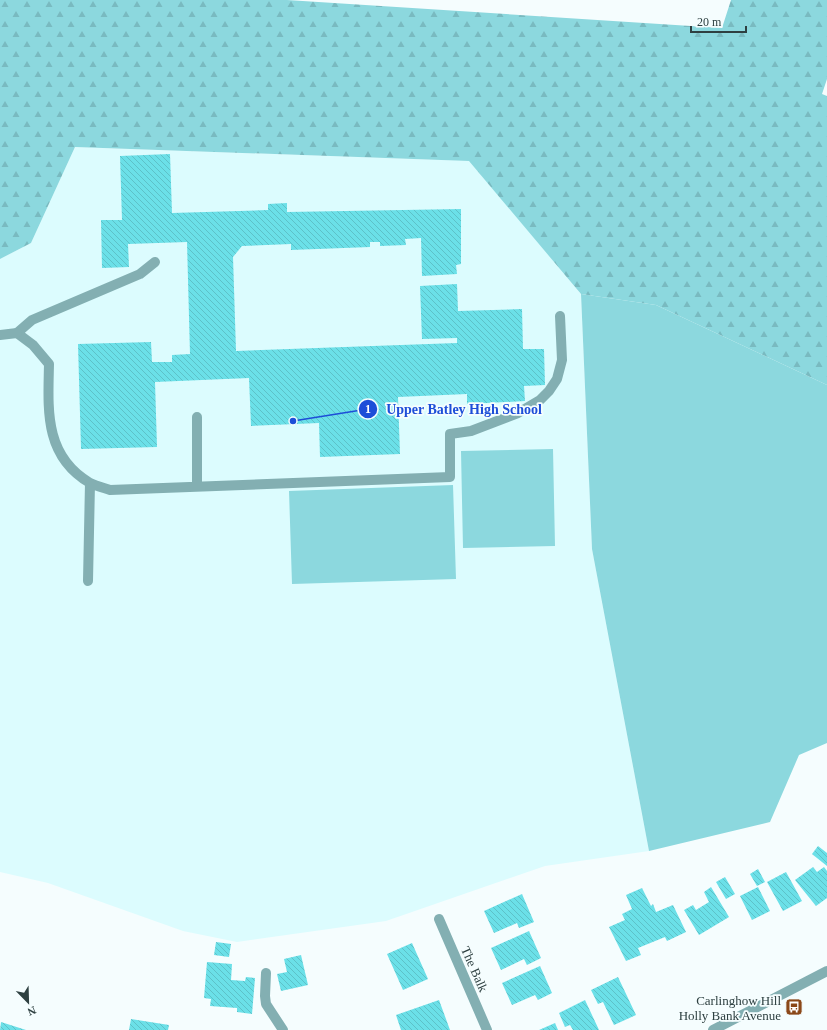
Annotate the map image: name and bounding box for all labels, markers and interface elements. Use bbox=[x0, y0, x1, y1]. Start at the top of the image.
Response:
scale bar bbox=[691, 8, 746, 34]
text: 20 m bbox=[697, 15, 722, 29]
callout: Upper Batley High School bbox=[358, 396, 550, 422]
text: 1 bbox=[365, 402, 371, 416]
text: Upper Batley High School bbox=[386, 402, 542, 417]
street label: The Balk bbox=[458, 944, 491, 995]
north arrow bbox=[8, 982, 48, 1022]
place label: Carlinghow Hill Holly Bank Avenue bbox=[679, 993, 781, 1023]
bus stop icon: Carlinghow Hill Holly Bank Avenue bbox=[784, 997, 804, 1017]
text: N bbox=[26, 1004, 38, 1018]

